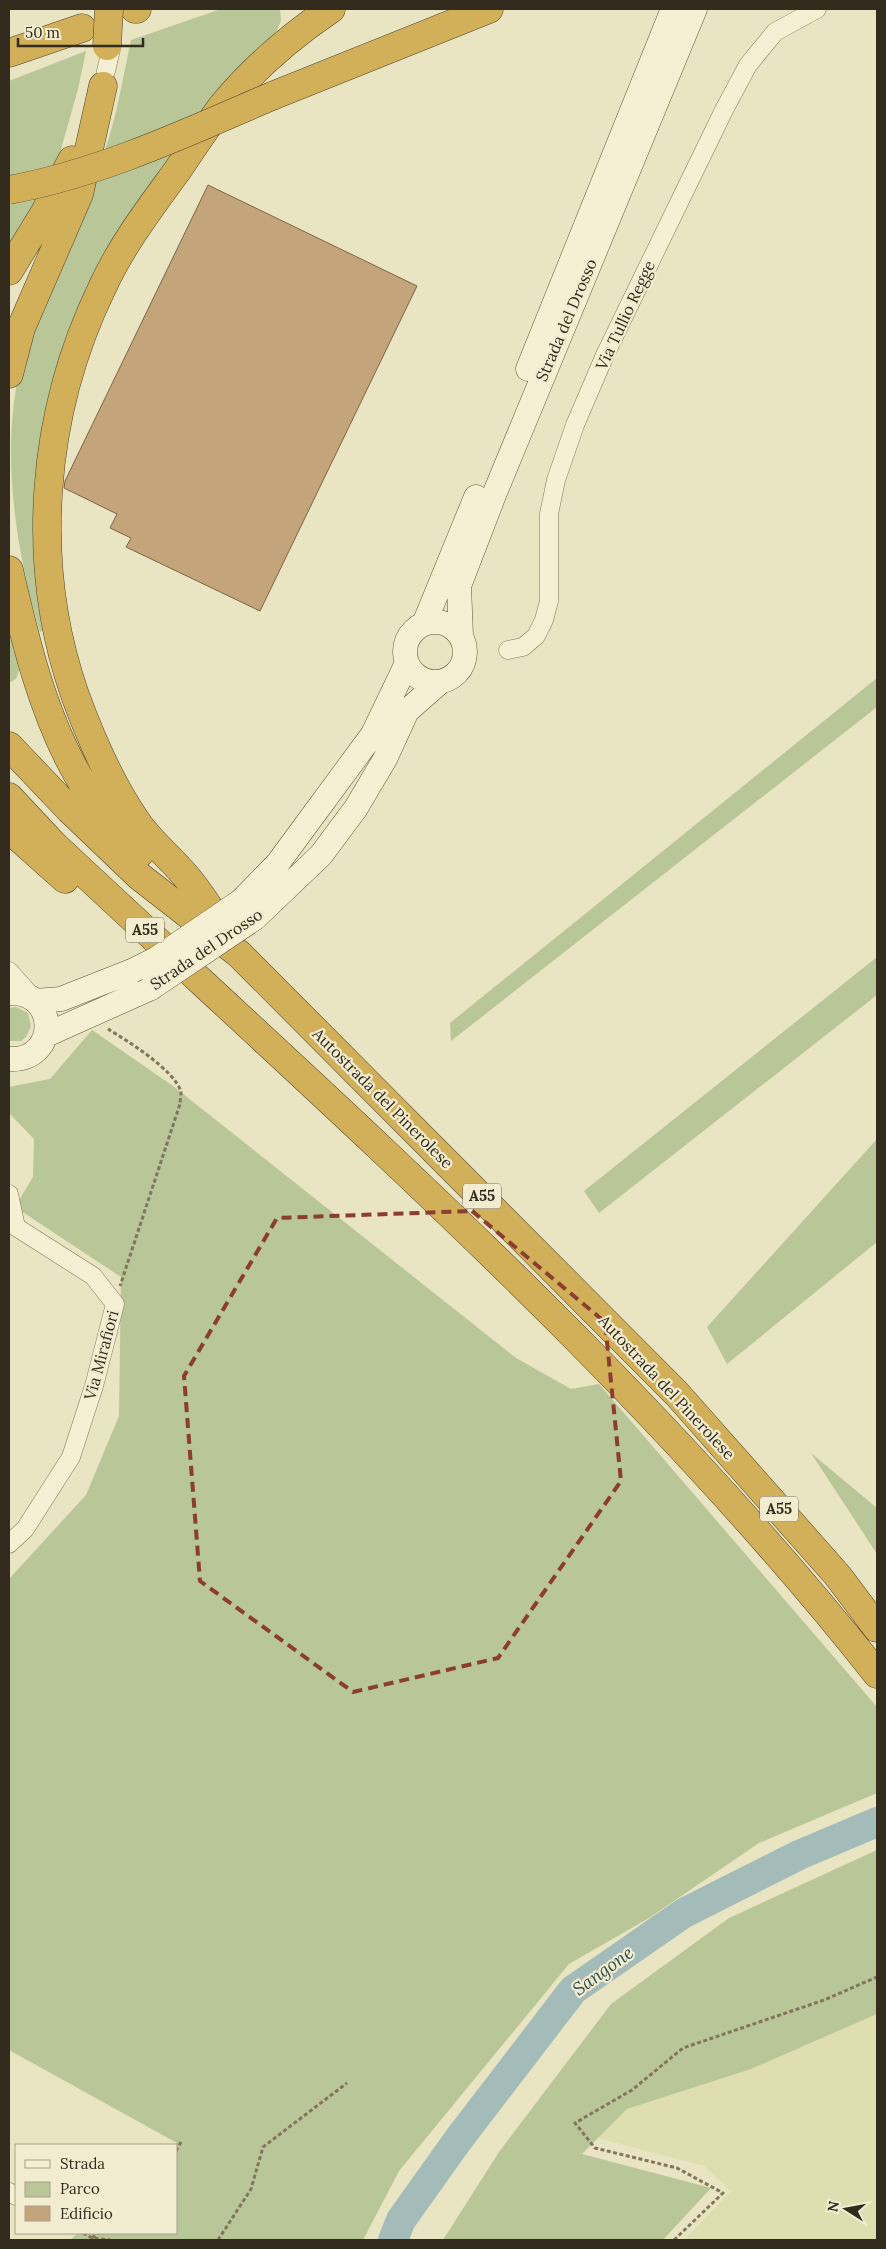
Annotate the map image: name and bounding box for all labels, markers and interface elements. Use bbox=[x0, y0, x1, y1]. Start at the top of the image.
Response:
scale bar bbox=[18, 15, 142, 47]
text: 50 m bbox=[25, 23, 60, 42]
street label: Strada del Drosso bbox=[531, 256, 601, 384]
street label: Via Tullio Regge bbox=[590, 257, 659, 374]
street label: Strada del Drosso bbox=[146, 904, 266, 994]
road number: A55 bbox=[126, 918, 164, 942]
street label: Autostrada del Pinerolese bbox=[308, 1023, 458, 1173]
road number: A55 bbox=[463, 1184, 501, 1208]
street label: Via Mirafiori bbox=[79, 1308, 123, 1403]
street label: Autostrada del Pinerolese bbox=[594, 1310, 739, 1464]
road number: A55 bbox=[760, 1496, 798, 1522]
water label: Sangone bbox=[568, 1941, 638, 2000]
legend bbox=[15, 2144, 178, 2234]
text: Strada bbox=[60, 2154, 105, 2173]
text: Parco bbox=[60, 2179, 100, 2198]
north arrow bbox=[821, 2184, 871, 2234]
text: N bbox=[823, 2199, 843, 2214]
text: Edificio bbox=[60, 2204, 113, 2223]

